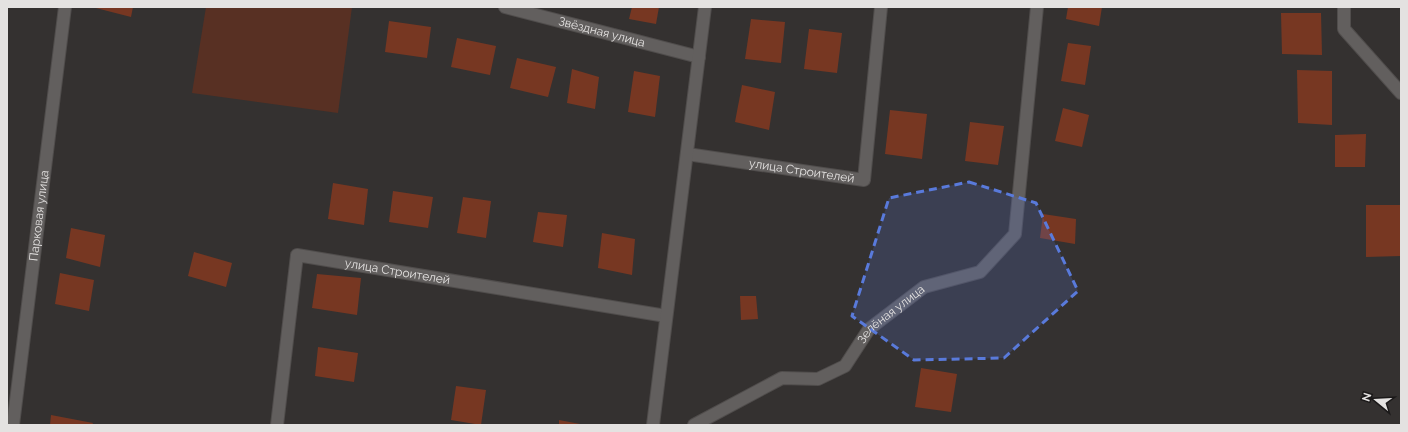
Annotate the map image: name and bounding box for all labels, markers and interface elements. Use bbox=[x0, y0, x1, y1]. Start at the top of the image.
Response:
street label: Звёздная улица bbox=[557, 14, 647, 50]
street label: улица Строителей bbox=[748, 156, 855, 186]
street label: Парковая улица bbox=[26, 169, 52, 262]
street label: улица Строителей bbox=[344, 256, 451, 287]
street label: Зелёная улица bbox=[855, 282, 927, 346]
north arrow bbox=[1356, 380, 1396, 420]
text: N bbox=[1359, 391, 1374, 403]

